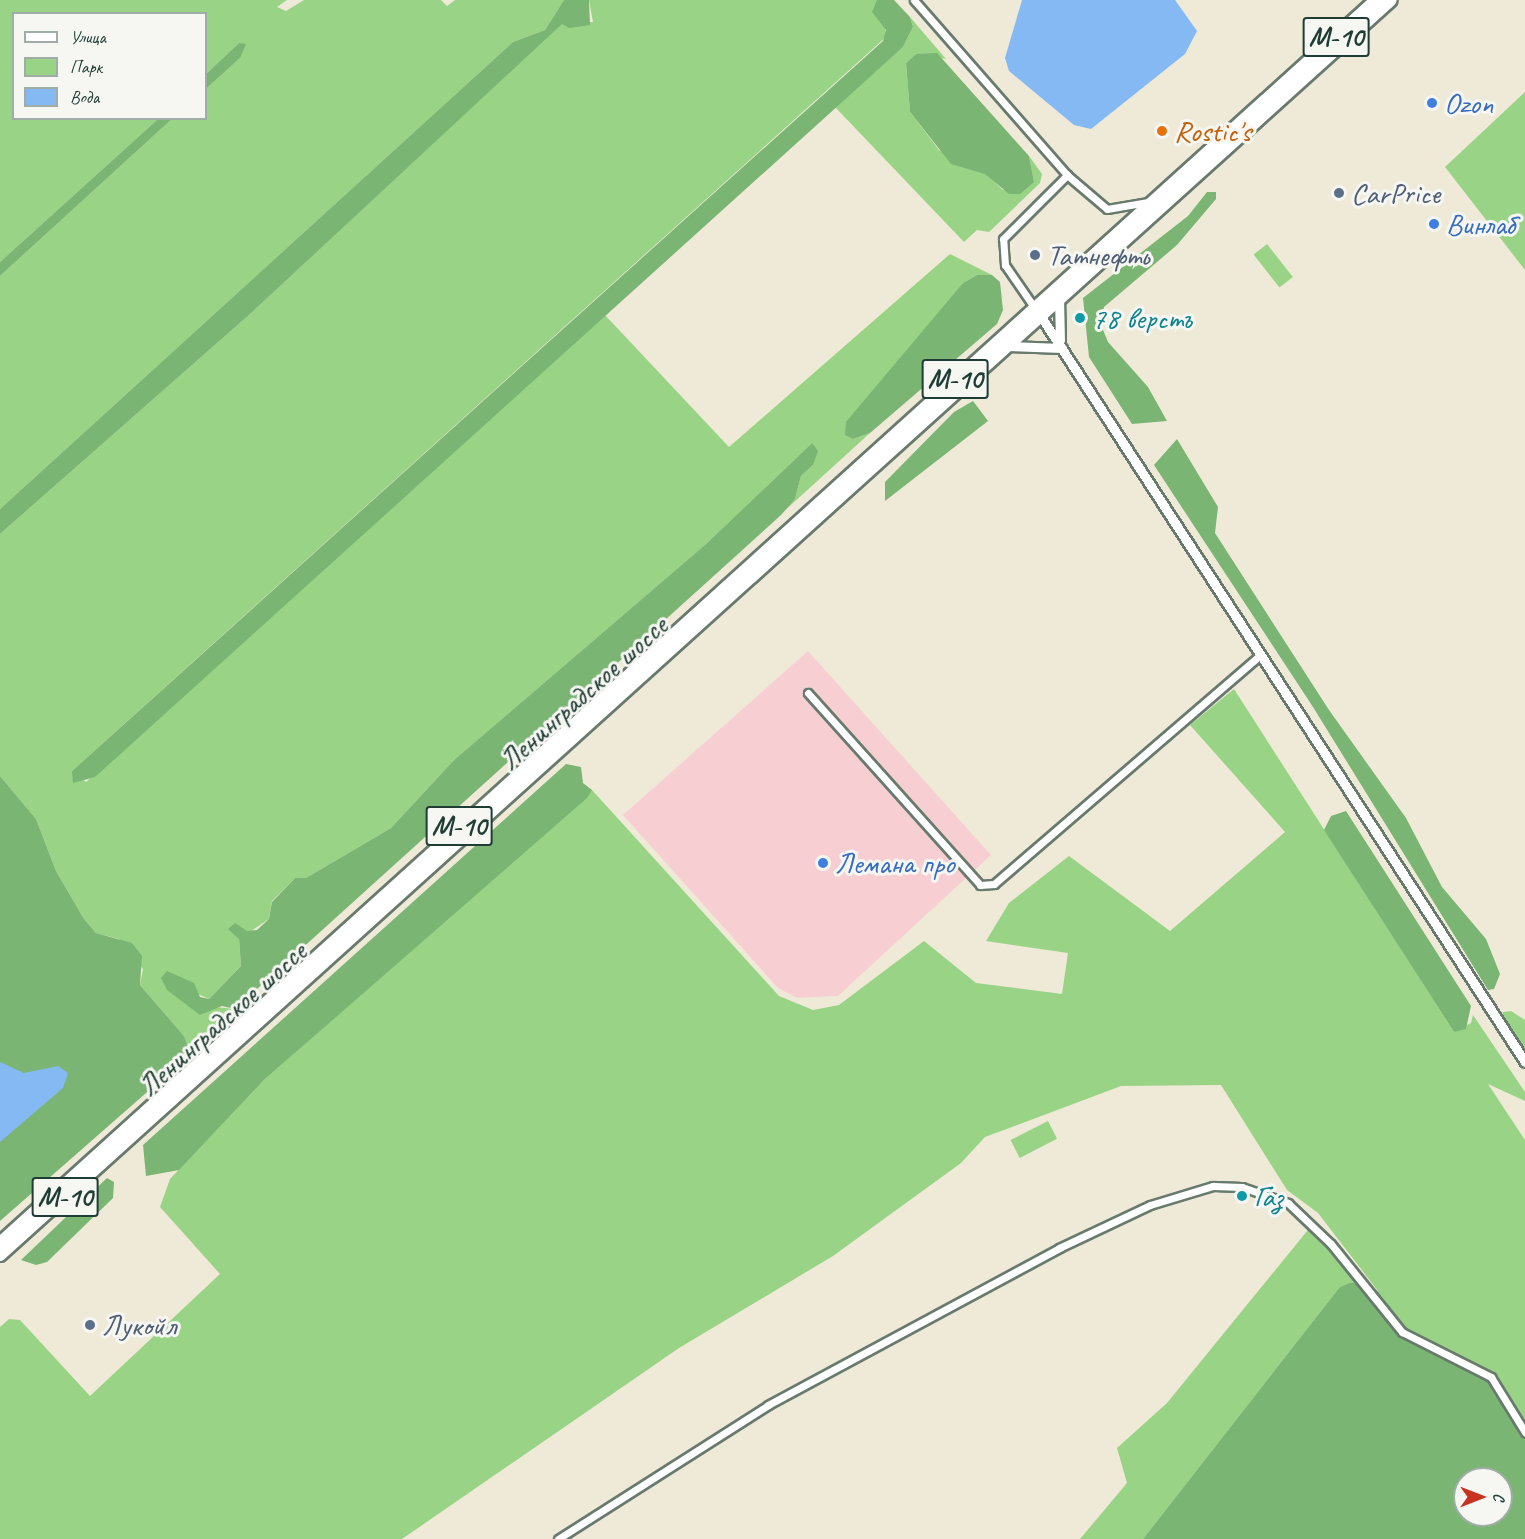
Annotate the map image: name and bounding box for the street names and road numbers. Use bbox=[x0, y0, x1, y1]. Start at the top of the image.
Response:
road number: М-10 bbox=[1302, 12, 1370, 62]
road number: М-10 bbox=[920, 354, 990, 404]
street label: Ленинградское шоссе bbox=[491, 607, 675, 779]
road number: М-10 bbox=[424, 801, 494, 851]
street label: Ленинградское шоссе bbox=[130, 933, 314, 1105]
road number: М-10 bbox=[31, 1172, 100, 1222]

